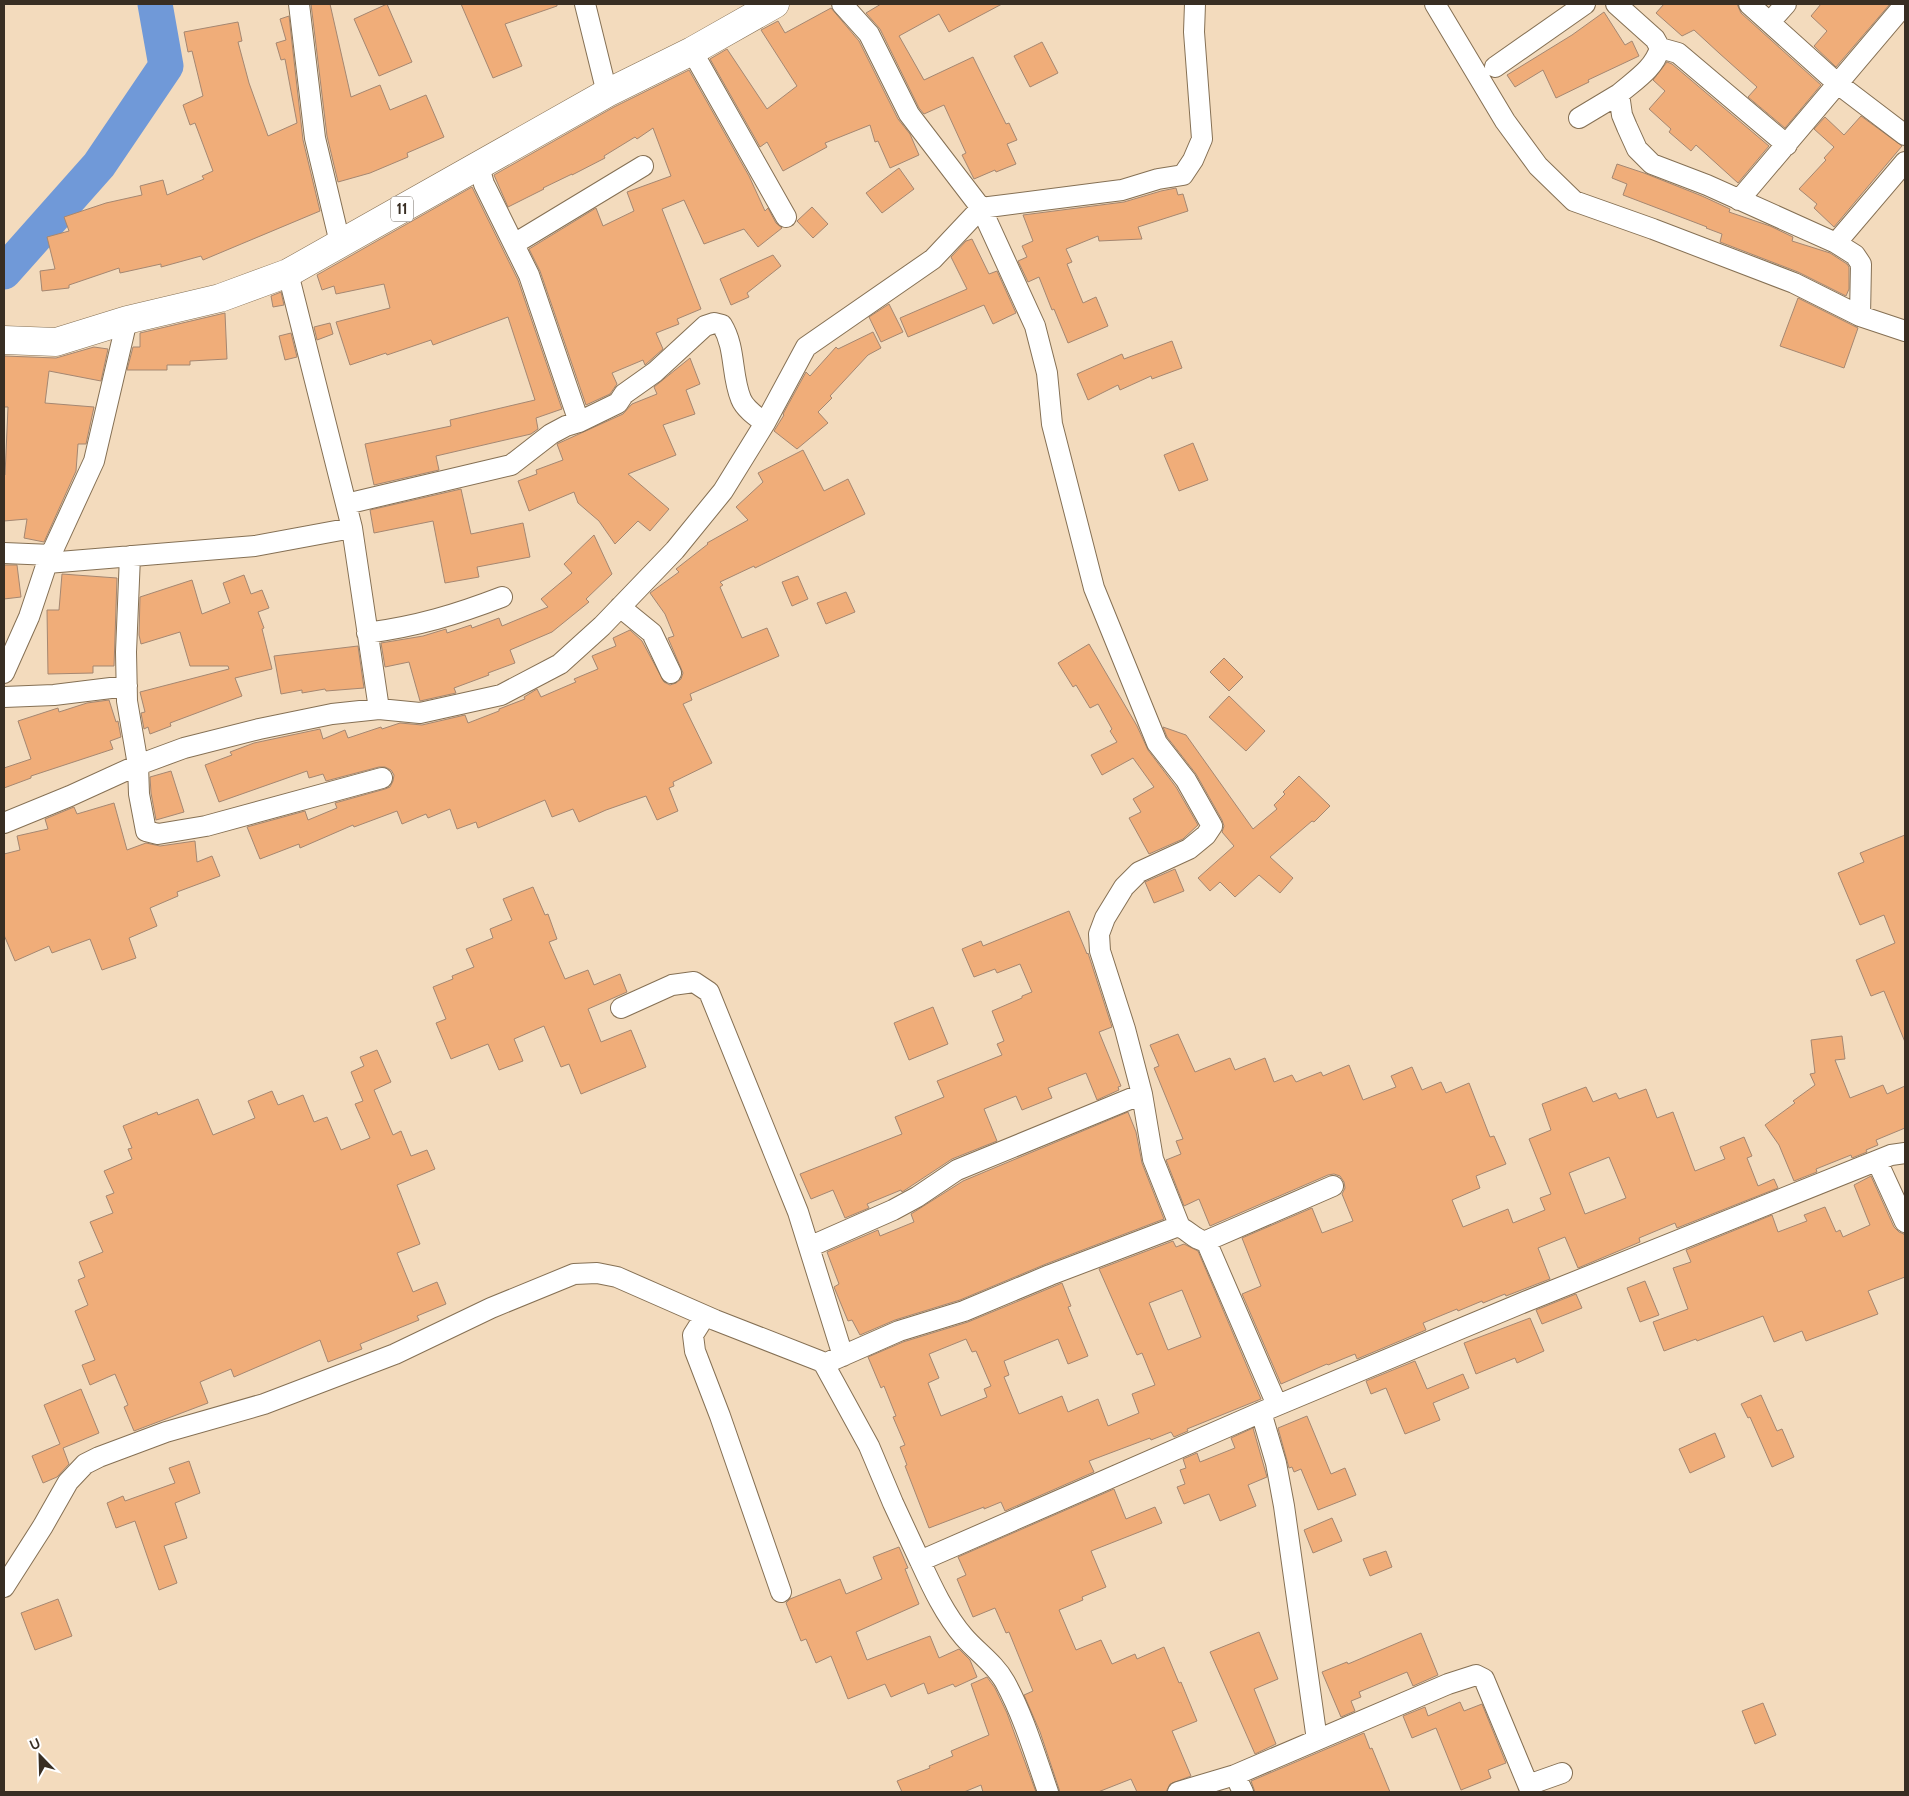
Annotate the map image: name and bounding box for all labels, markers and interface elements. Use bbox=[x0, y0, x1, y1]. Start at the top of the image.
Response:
road number: 11 bbox=[391, 196, 413, 222]
north arrow bbox=[15, 1731, 65, 1781]
text: U bbox=[27, 1734, 43, 1754]

